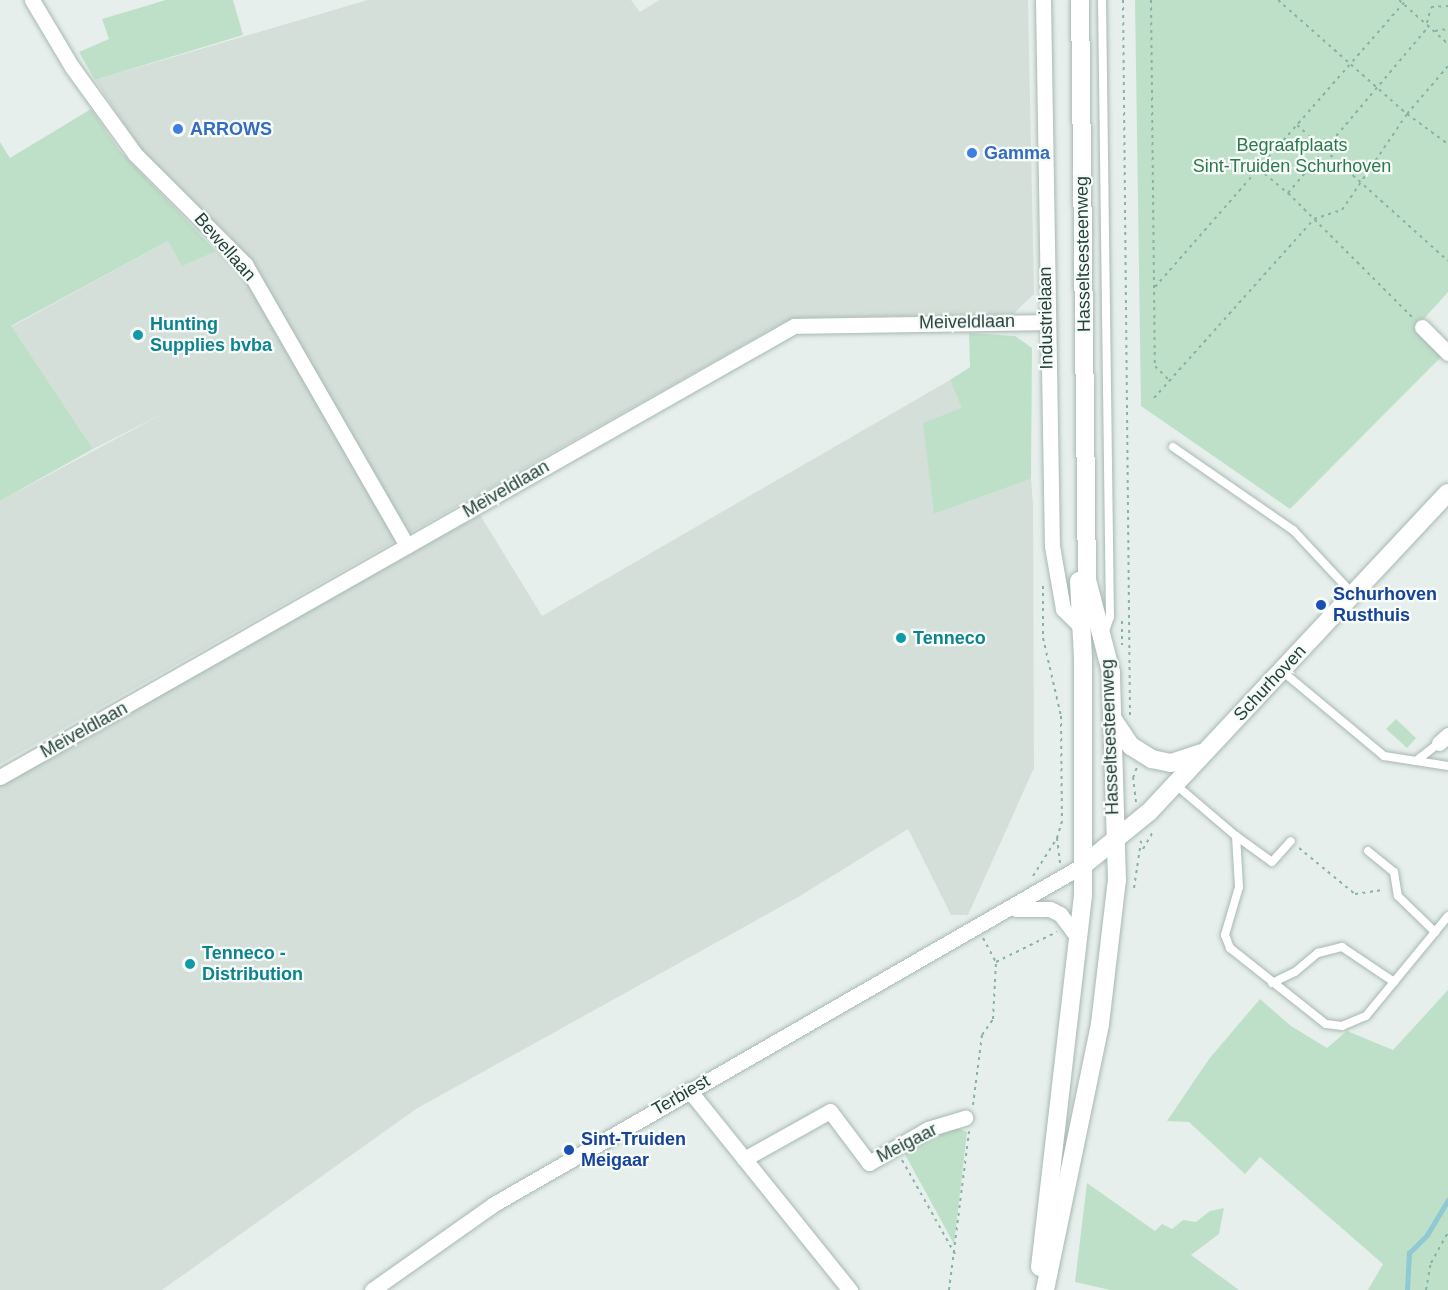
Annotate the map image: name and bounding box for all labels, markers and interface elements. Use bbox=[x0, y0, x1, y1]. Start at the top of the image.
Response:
place label: ARROWS bbox=[190, 118, 272, 140]
marker: ARROWS bbox=[171, 122, 185, 136]
park label: Begraafplaats Sint-Truiden Schurhoven bbox=[1193, 135, 1391, 178]
place label: Gamma bbox=[984, 142, 1050, 164]
marker: Gamma bbox=[965, 146, 979, 160]
street label: Hasseltsesteenweg bbox=[1071, 176, 1095, 332]
street label: Bewellaan bbox=[190, 209, 260, 285]
street label: Industrielaan bbox=[1034, 266, 1058, 370]
street label: Meiveldlaan bbox=[919, 310, 1015, 334]
place label: Hunting Supplies bvba bbox=[150, 314, 272, 356]
marker: Hunting Supplies bvba bbox=[131, 328, 145, 342]
street label: Meiveldlaan bbox=[459, 456, 553, 522]
place label: Schurhoven Rusthuis bbox=[1333, 584, 1437, 626]
marker: Schurhoven Rusthuis bbox=[1314, 598, 1328, 612]
place label: Tenneco bbox=[913, 627, 986, 649]
marker: Tenneco bbox=[894, 631, 908, 645]
street label: Schurhoven bbox=[1229, 641, 1311, 725]
street label: Hasseltsesteenweg bbox=[1096, 659, 1124, 815]
street label: Meiveldlaan bbox=[37, 697, 131, 763]
place label: Tenneco - Distribution bbox=[202, 943, 303, 986]
marker: Tenneco - Distribution bbox=[183, 957, 197, 971]
street label: Terbiest bbox=[648, 1070, 714, 1120]
street label: Meigaar bbox=[873, 1119, 941, 1167]
place label: Sint-Truiden Meigaar bbox=[581, 1129, 686, 1172]
marker: Sint-Truiden Meigaar bbox=[562, 1143, 576, 1157]

